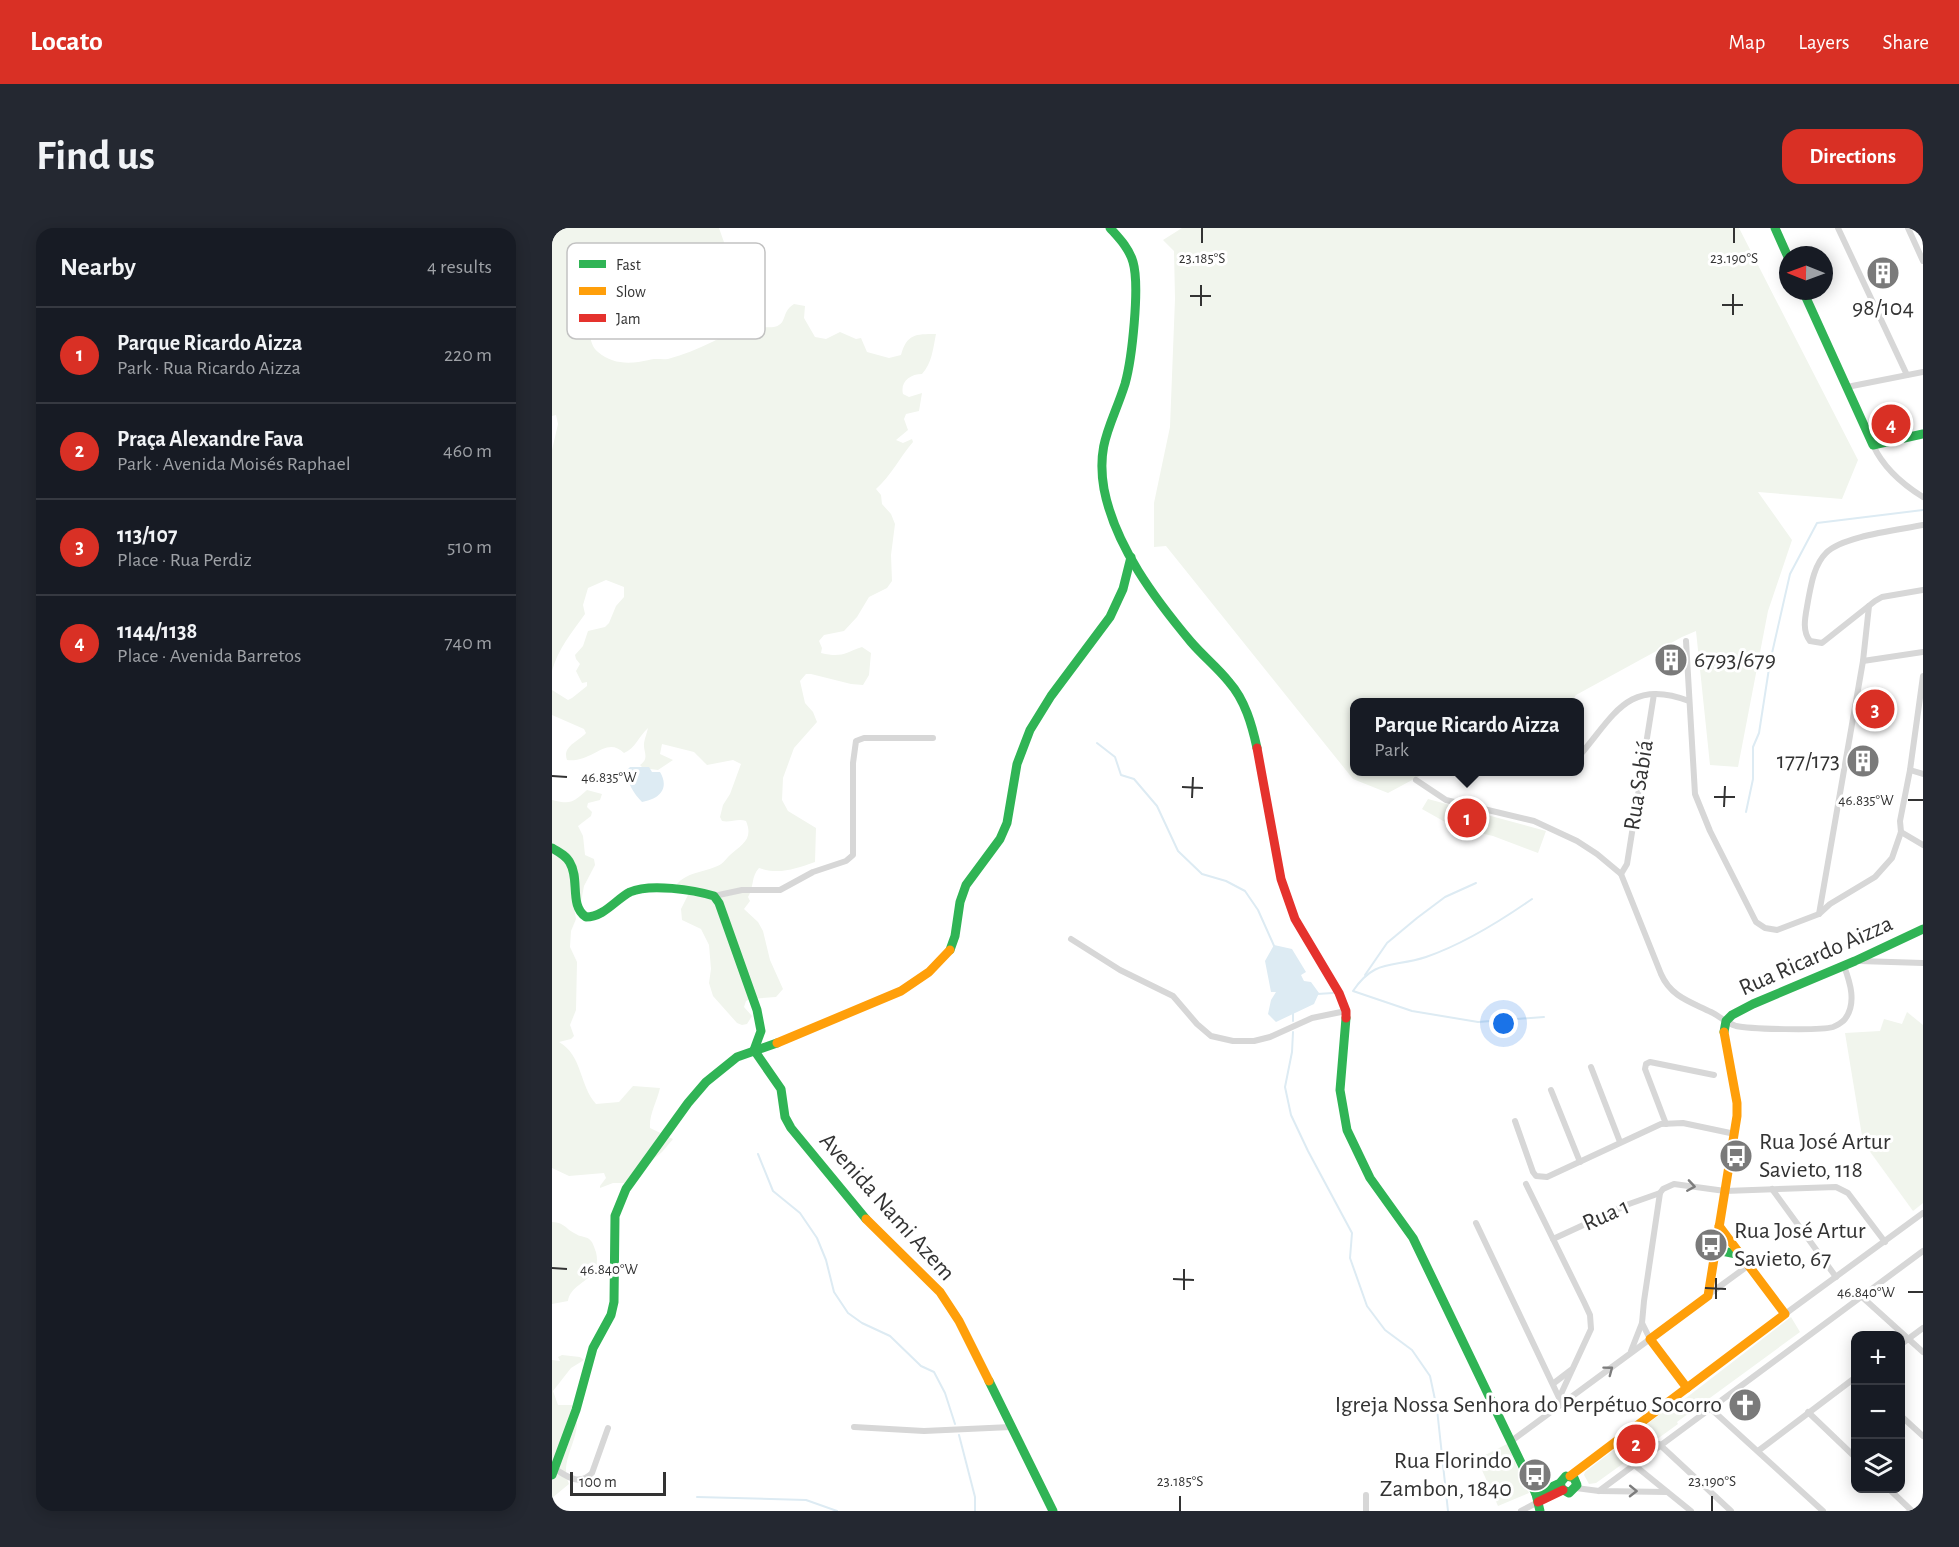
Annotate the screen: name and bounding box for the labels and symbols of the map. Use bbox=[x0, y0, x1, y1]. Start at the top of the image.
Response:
legend bbox=[567, 243, 765, 339]
north arrow bbox=[1779, 246, 1833, 300]
text: 23.185°S bbox=[1179, 251, 1225, 266]
text: 23.190°S bbox=[1710, 251, 1758, 266]
building icon: 98/104 bbox=[1865, 255, 1901, 291]
text: Fast bbox=[616, 257, 641, 273]
text: Slow bbox=[616, 284, 646, 300]
place label: 98/104 bbox=[1852, 296, 1914, 320]
text: Jam bbox=[616, 311, 641, 327]
pin: 4 bbox=[1872, 402, 1910, 446]
building icon: 6793/679 bbox=[1653, 642, 1689, 678]
place label: 6793/679 bbox=[1694, 648, 1776, 672]
pin: 3 bbox=[1856, 686, 1894, 732]
street label: Rua Sabiá bbox=[1620, 738, 1658, 832]
building icon: 177/173 bbox=[1845, 743, 1881, 779]
place label: 177/173 bbox=[1777, 749, 1840, 773]
text: 46.835°W bbox=[581, 770, 637, 785]
text: 46.835°W bbox=[1838, 793, 1894, 808]
pin: 1 bbox=[1448, 796, 1486, 840]
street label: Rua Ricardo Aizza bbox=[1735, 911, 1897, 1001]
your location bbox=[1489, 1009, 1518, 1038]
street label: Avenida Nami Azem bbox=[815, 1129, 959, 1285]
place label: Rua José Artur Savieto, 118 bbox=[1759, 1130, 1891, 1182]
bus stop icon: Rua José Artur Savieto, 118 bbox=[1718, 1138, 1754, 1174]
one-way arrow bbox=[1686, 1179, 1695, 1191]
street label: Rua 1 bbox=[1579, 1194, 1633, 1236]
place label: Rua José Artur Savieto, 67 bbox=[1734, 1219, 1866, 1271]
bus stop icon: Rua José Artur Savieto, 67 bbox=[1693, 1227, 1729, 1263]
text: 46.840°W bbox=[580, 1262, 639, 1277]
text: 46.840°W bbox=[1837, 1285, 1896, 1300]
one-way arrow bbox=[1602, 1367, 1613, 1378]
church icon: Igreja Nossa Senhora do Perpétuo Socorro bbox=[1727, 1387, 1763, 1423]
place label: Igreja Nossa Senhora do Perpétuo Socorro bbox=[1335, 1393, 1722, 1417]
pin: 2 bbox=[1616, 1422, 1656, 1466]
place label: Rua Florindo Zambon, 1840 bbox=[1380, 1449, 1512, 1501]
bus stop icon: Rua Florindo Zambon, 1840 bbox=[1517, 1457, 1553, 1493]
scale bar bbox=[570, 1469, 666, 1496]
text: 23.185°S bbox=[1157, 1474, 1203, 1489]
text: 23.190°S bbox=[1688, 1474, 1736, 1489]
one-way arrow bbox=[1628, 1485, 1637, 1498]

